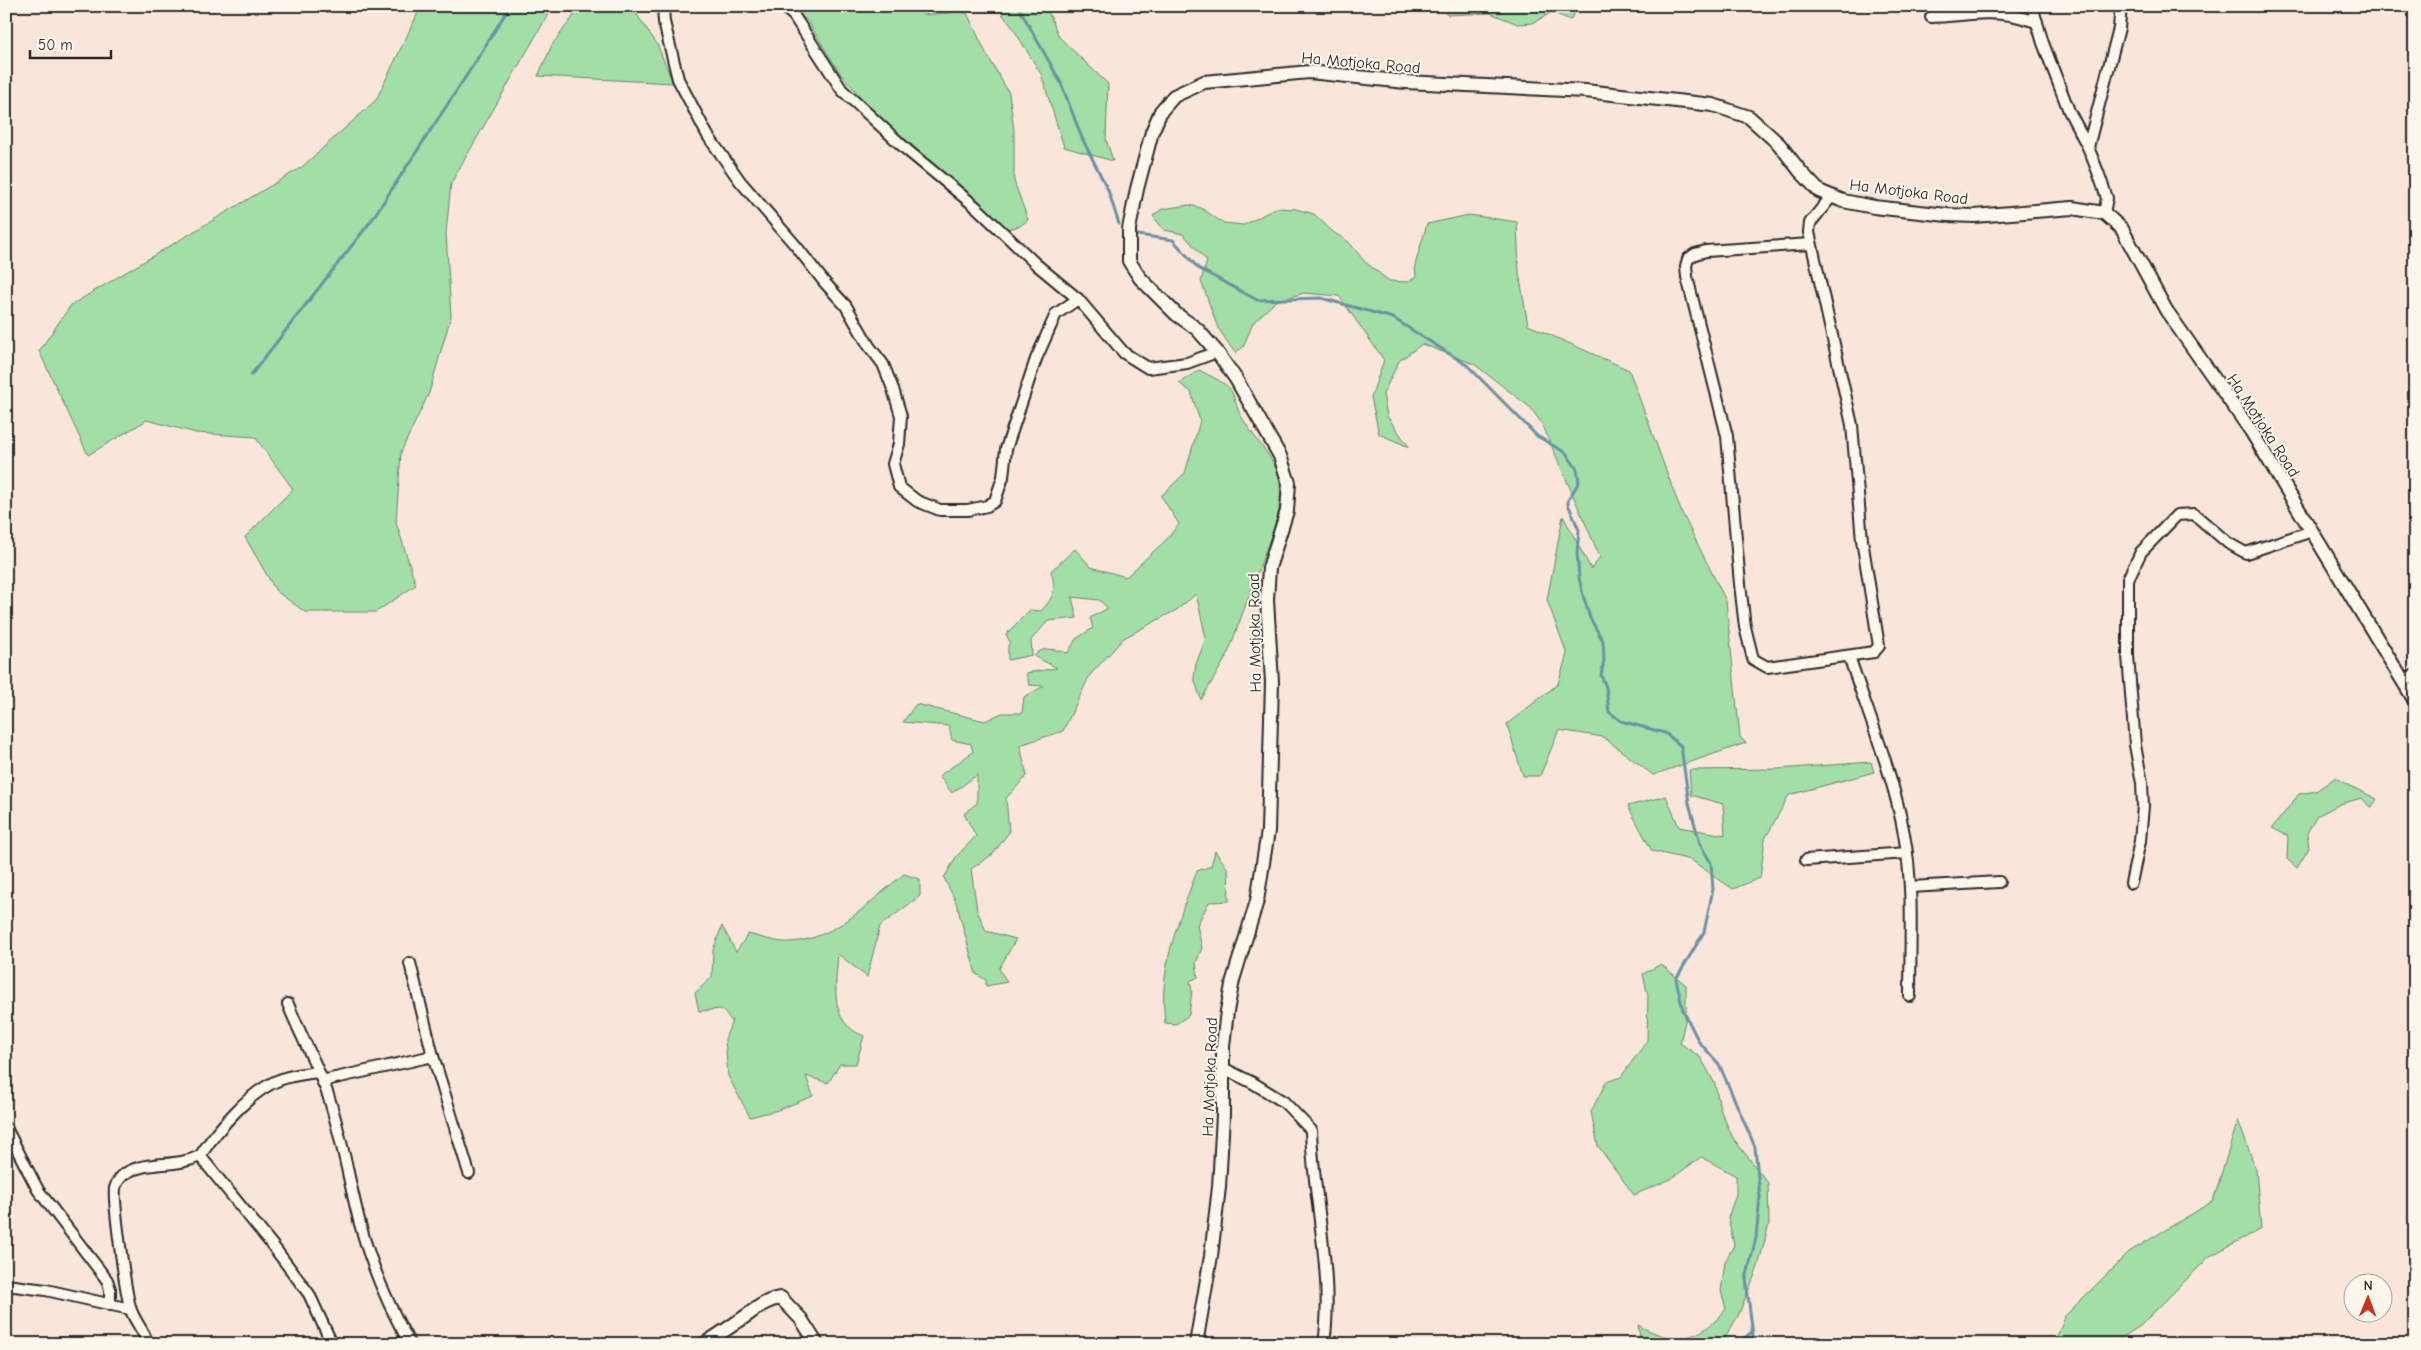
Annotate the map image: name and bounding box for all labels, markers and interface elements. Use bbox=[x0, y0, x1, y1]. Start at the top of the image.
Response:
scale bar bbox=[30, 28, 111, 60]
text: 50 m bbox=[38, 36, 73, 54]
street label: Ha Motjoka Road bbox=[1301, 49, 1421, 77]
street label: Ha Motjoka Road bbox=[1849, 176, 1969, 208]
street label: Ha Motjoka Road bbox=[2223, 371, 2303, 480]
street label: Ha Motjoka Road bbox=[1245, 573, 1265, 693]
street label: Ha Motjoka Road bbox=[1199, 1017, 1221, 1137]
north arrow bbox=[2344, 1272, 2394, 1322]
text: N bbox=[2364, 1277, 2373, 1294]

